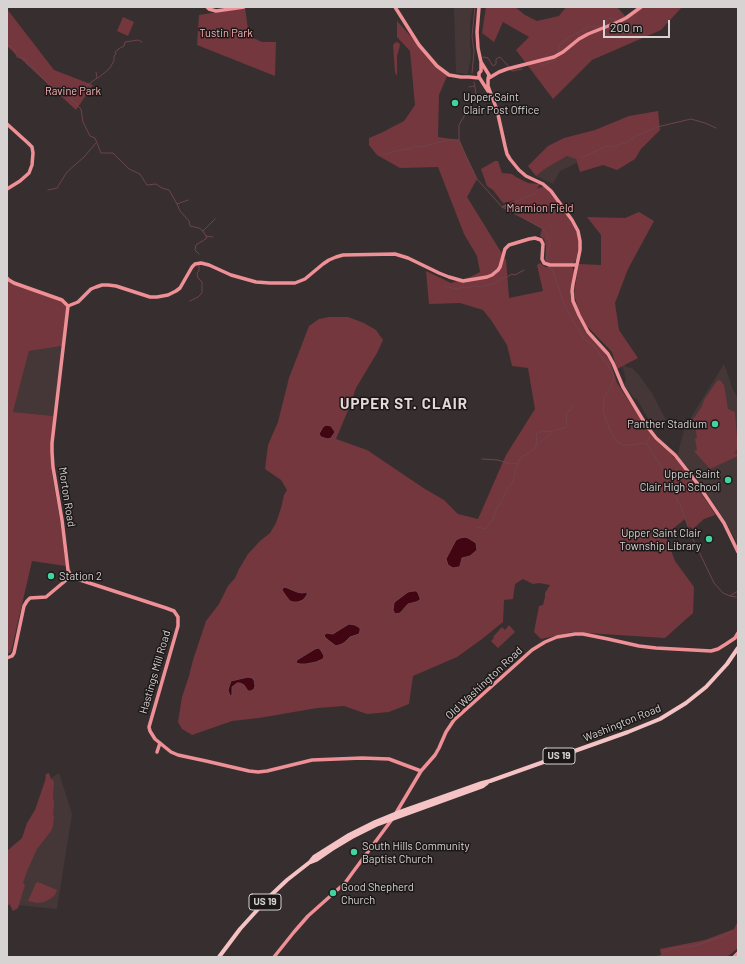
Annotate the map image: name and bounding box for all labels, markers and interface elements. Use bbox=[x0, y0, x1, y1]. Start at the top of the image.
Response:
scale bar bbox=[605, 12, 672, 38]
text: 200 m bbox=[610, 20, 642, 34]
park label: Tustin Park bbox=[199, 26, 253, 40]
park label: Ravine Park bbox=[45, 84, 101, 98]
place label: Upper Saint Clair Post Office bbox=[463, 90, 539, 116]
marker: Upper Saint Clair Post Office bbox=[450, 98, 460, 108]
park label: Marmion Field bbox=[507, 201, 573, 215]
district label: UPPER ST. CLAIR bbox=[340, 395, 468, 413]
place label: Panther Stadium bbox=[627, 417, 707, 431]
marker: Panther Stadium bbox=[710, 419, 720, 429]
street label: Morton Road bbox=[56, 466, 78, 528]
place label: Upper Saint Clair High School bbox=[640, 467, 720, 493]
marker: Upper Saint Clair High School bbox=[723, 475, 733, 485]
place label: Upper Saint Clair Township Library bbox=[620, 526, 701, 552]
marker: Upper Saint Clair Township Library bbox=[704, 534, 714, 544]
place label: Station 2 bbox=[59, 569, 102, 583]
marker: Station 2 bbox=[46, 571, 56, 581]
street label: Hastings Mill Road bbox=[137, 629, 173, 715]
street label: Old Washington Road bbox=[443, 644, 525, 722]
street label: Washington Road bbox=[581, 701, 663, 745]
road number: US 19 bbox=[543, 748, 575, 764]
place label: South Hills Community Baptist Church bbox=[362, 839, 470, 865]
marker: South Hills Community Baptist Church bbox=[349, 847, 359, 857]
place label: Good Shepherd Church bbox=[341, 880, 414, 906]
marker: Good Shepherd Church bbox=[328, 888, 338, 898]
road number: US 19 bbox=[249, 894, 281, 910]

